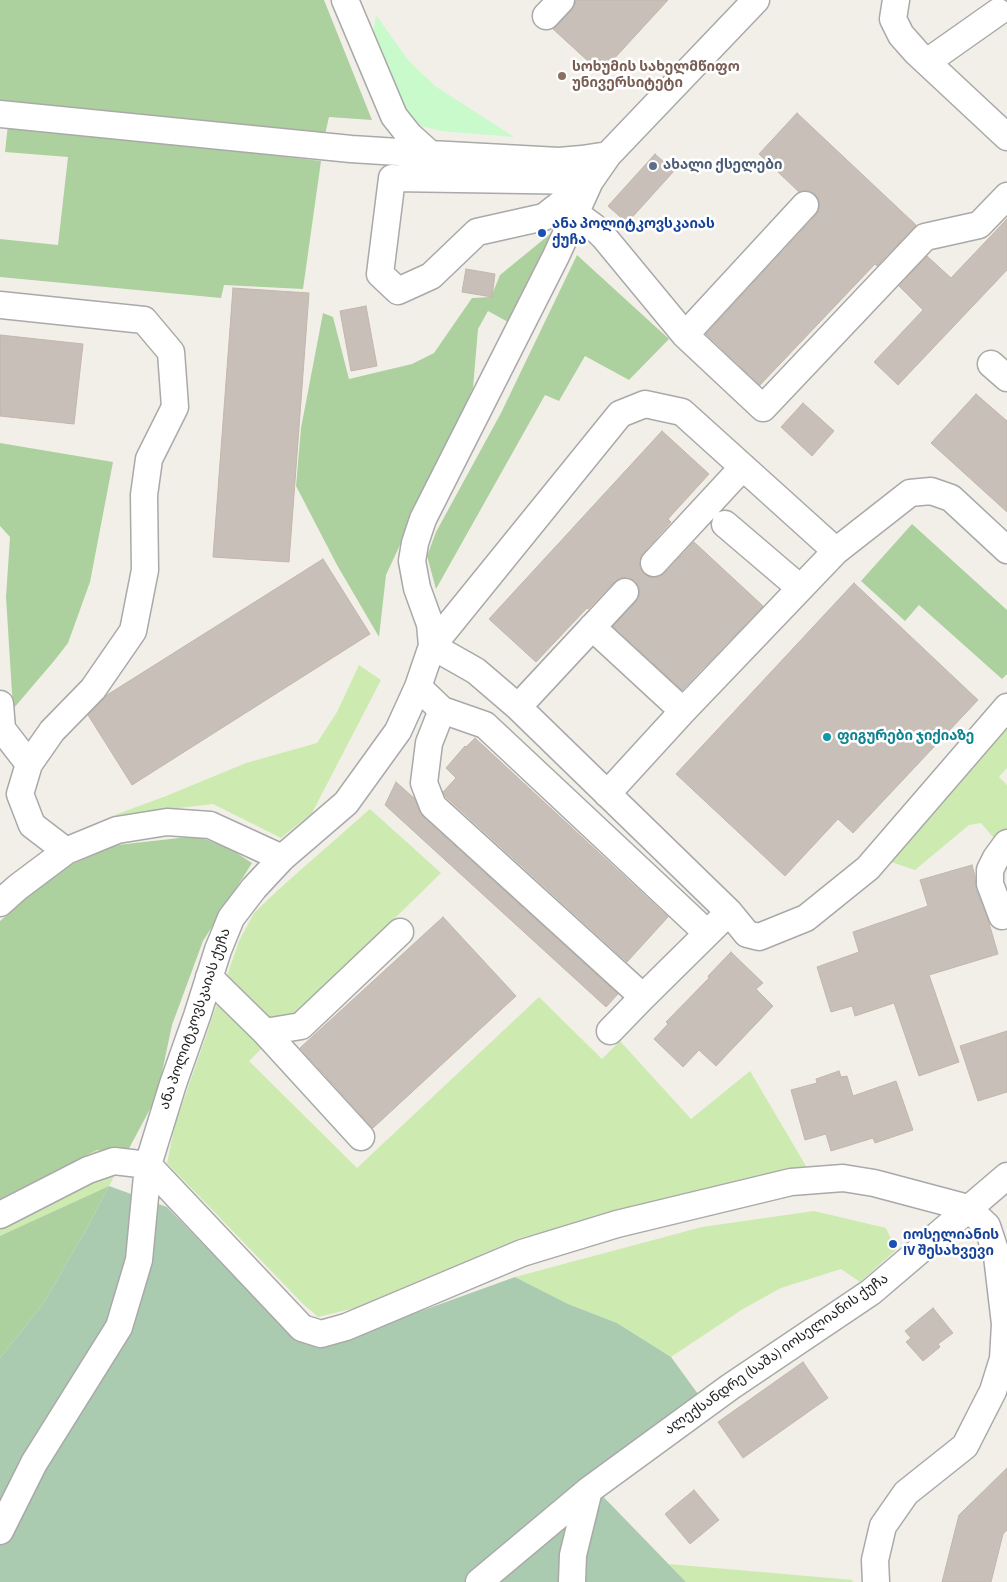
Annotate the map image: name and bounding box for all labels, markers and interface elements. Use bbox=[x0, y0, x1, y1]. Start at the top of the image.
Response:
place label: სოხუმის სახელმწიფო უნივერსიტეტი bbox=[572, 60, 740, 92]
marker: სოხუმის სახელმწიფო უნივერსიტეტი bbox=[556, 70, 568, 82]
place label: ახალი ქსელები bbox=[663, 158, 782, 174]
marker: ახალი ქსელები bbox=[647, 160, 659, 172]
place label: ანა პოლიტკოვსკაიას ქუჩა bbox=[552, 217, 715, 250]
marker: ანა პოლიტკოვსკაიას ქუჩა bbox=[536, 227, 548, 239]
place label: ფიგურები ჯიქიაზე bbox=[837, 729, 974, 745]
marker: ფიგურები ჯიქიაზე bbox=[821, 731, 833, 743]
street label: ანა პოლიტკოვსკაიას ქუჩა bbox=[157, 926, 235, 1112]
place label: იოსელიანის IV შესახვევი bbox=[903, 1228, 999, 1260]
marker: იოსელიანის IV შესახვევი bbox=[887, 1238, 899, 1250]
street label: ალექსანდრე (საშა) იოსელიანის ქუჩა bbox=[662, 1271, 892, 1439]

